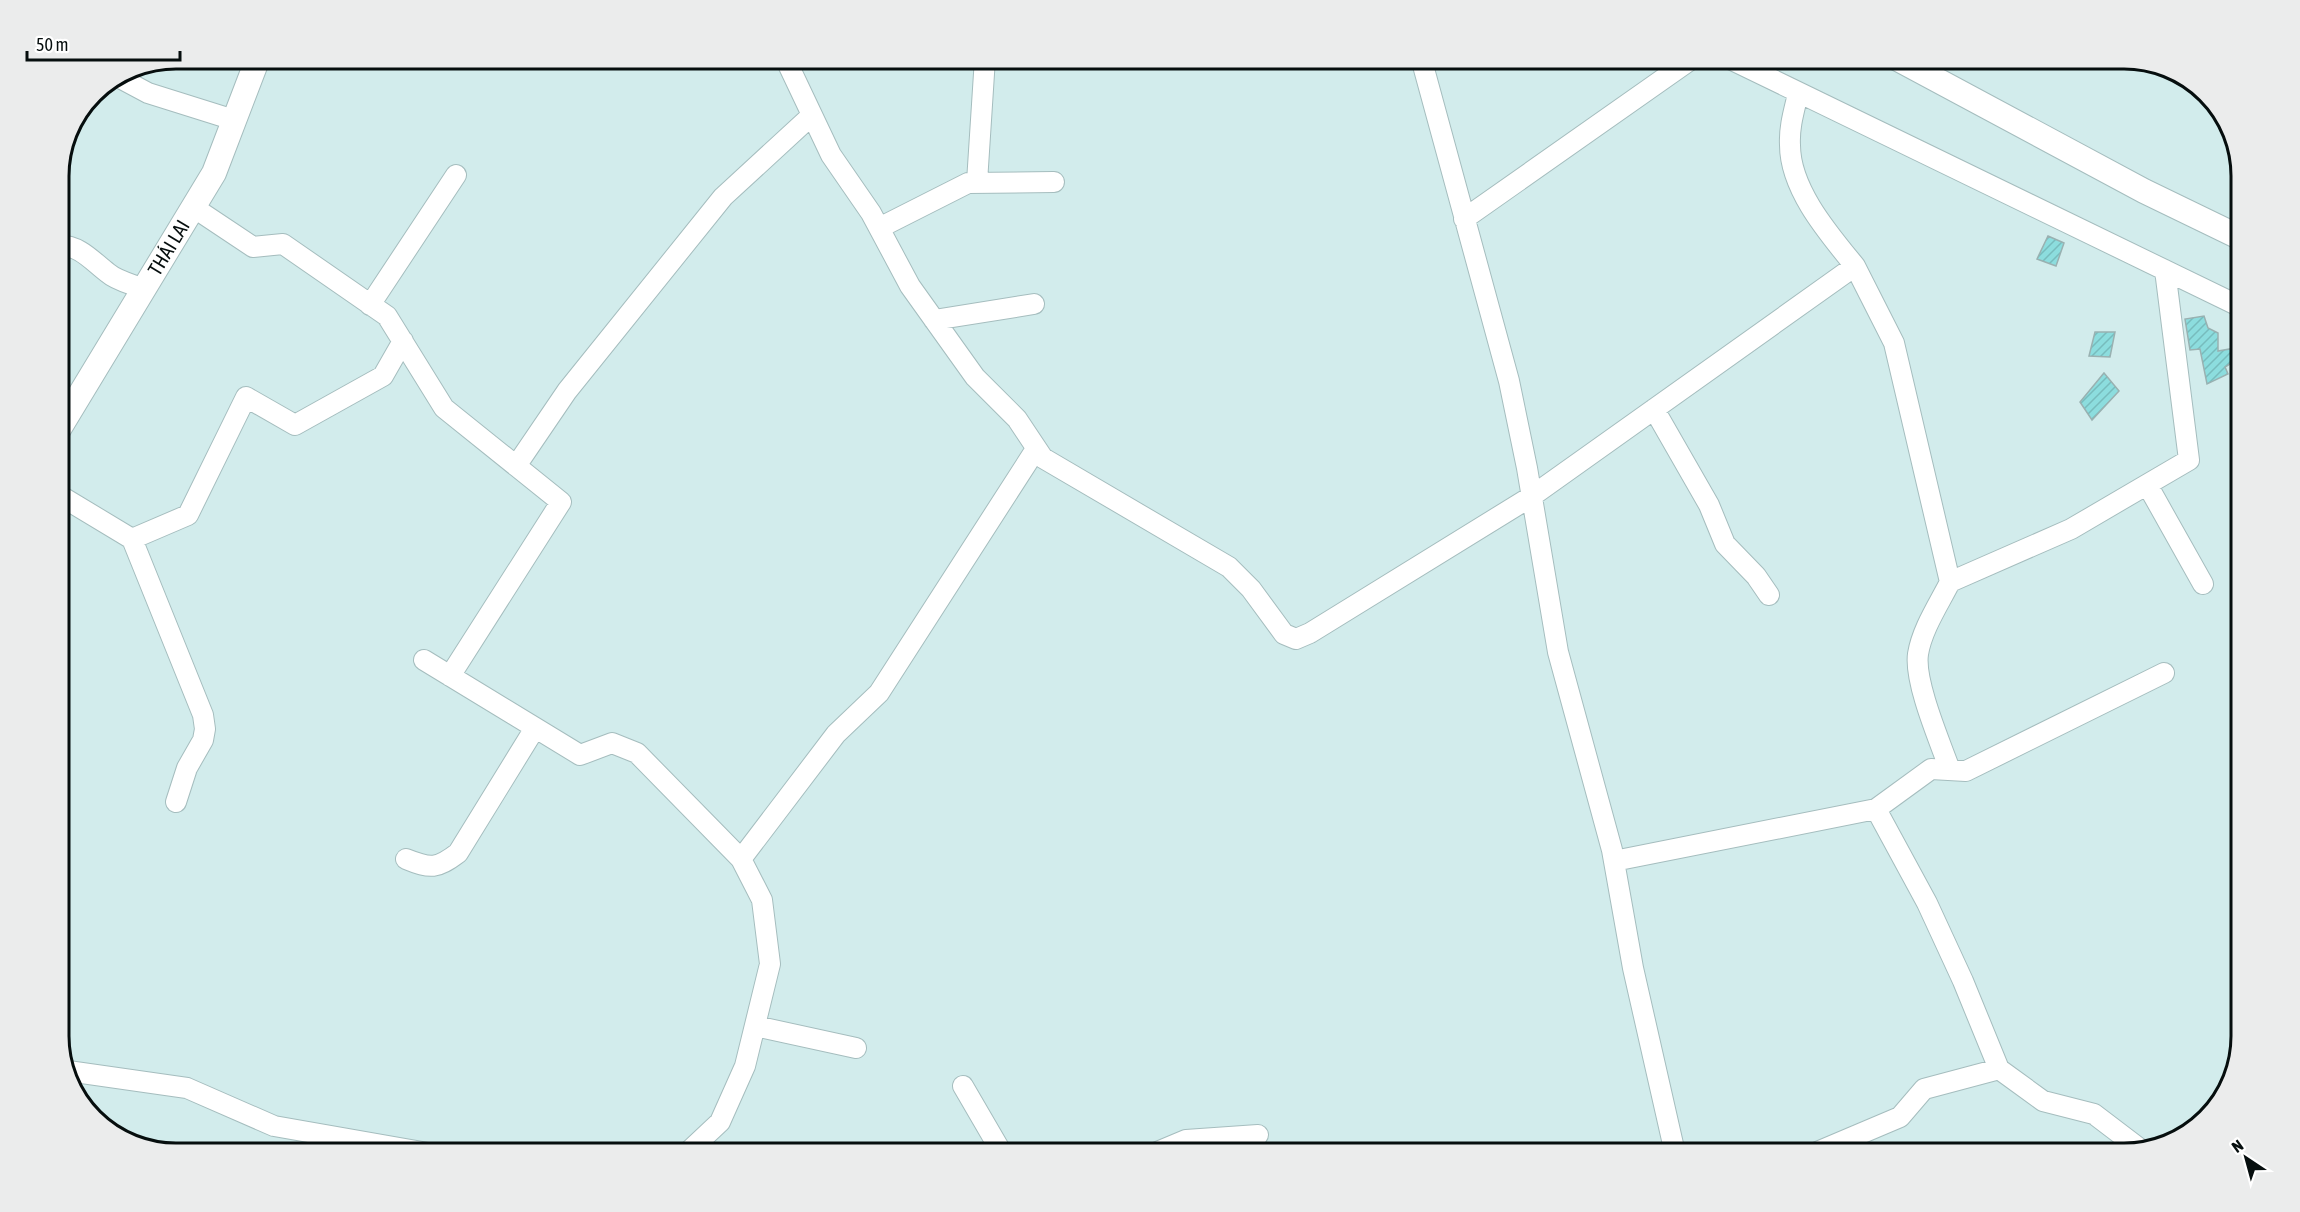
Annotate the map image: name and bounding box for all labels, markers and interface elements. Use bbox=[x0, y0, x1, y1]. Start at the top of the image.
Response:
scale bar bbox=[27, 24, 180, 62]
text: 50 m bbox=[36, 34, 68, 55]
street label: THÁI LAI bbox=[143, 215, 194, 279]
north arrow bbox=[2216, 1128, 2276, 1188]
text: N bbox=[2228, 1136, 2246, 1156]

